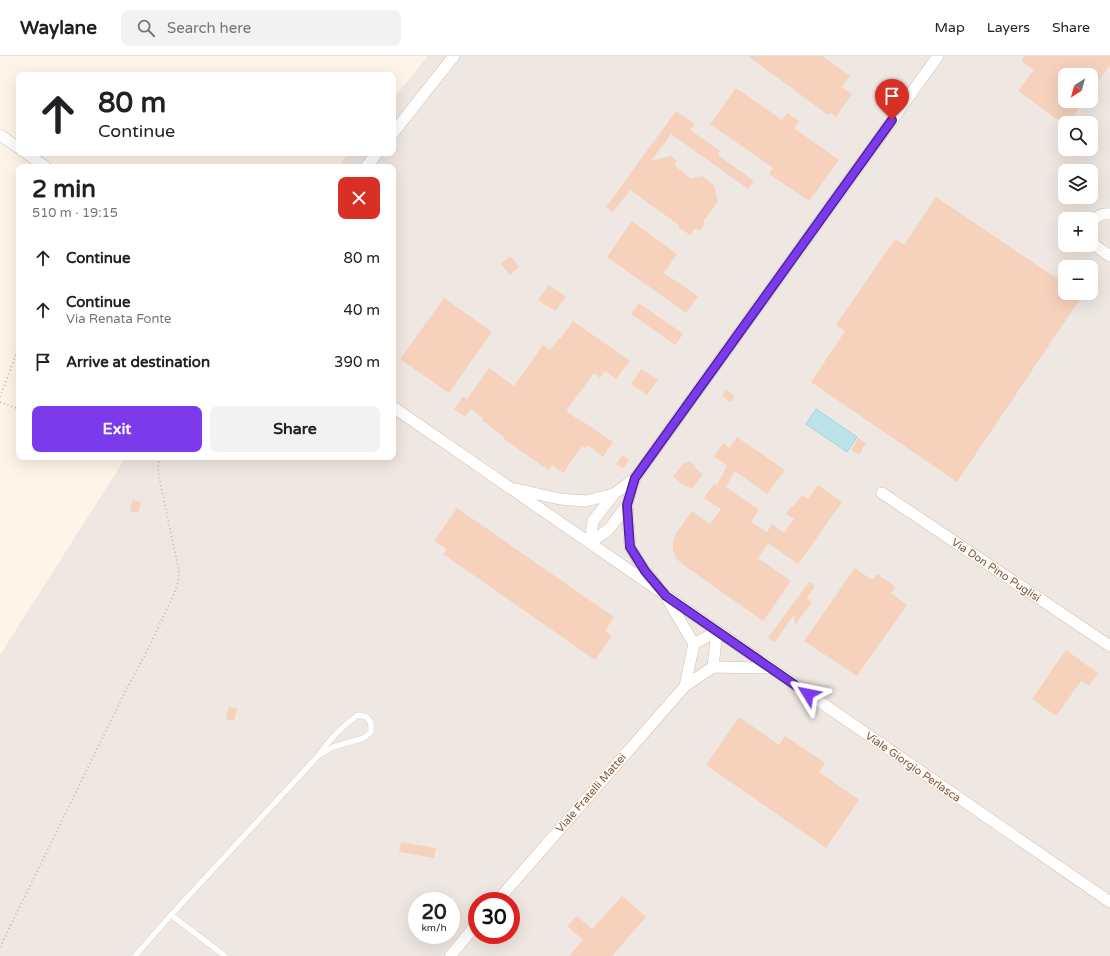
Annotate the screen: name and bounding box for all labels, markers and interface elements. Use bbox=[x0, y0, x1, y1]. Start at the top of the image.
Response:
search box bbox=[121, 10, 401, 46]
text: Waylane bbox=[20, 17, 97, 39]
icon: search bbox=[135, 17, 157, 39]
text: Search here bbox=[167, 19, 251, 37]
text: Map bbox=[935, 19, 965, 36]
text: Layers bbox=[987, 19, 1030, 36]
text: Share bbox=[1052, 19, 1090, 36]
north arrow bbox=[1058, 68, 1098, 108]
map controls bbox=[1058, 68, 1098, 300]
pin bbox=[875, 79, 909, 120]
icon: arrive bbox=[881, 85, 903, 107]
text: 80 m bbox=[98, 86, 166, 120]
icon: ahead bbox=[32, 88, 84, 140]
button: search bbox=[1058, 116, 1098, 156]
text: Continue bbox=[98, 120, 175, 142]
button: layers bbox=[1058, 164, 1098, 204]
text: 2 min bbox=[32, 175, 96, 204]
button: close bbox=[338, 177, 380, 219]
text: 510 m · 19:15 bbox=[32, 205, 118, 221]
button: + bbox=[1058, 212, 1098, 252]
icon: ahead bbox=[32, 247, 54, 269]
text: Continue bbox=[66, 249, 130, 267]
text: 80 m bbox=[343, 249, 380, 267]
button: − bbox=[1058, 260, 1098, 300]
text: Continue bbox=[66, 293, 130, 311]
icon: ahead bbox=[32, 299, 54, 321]
text: 40 m bbox=[343, 301, 380, 319]
text: Via Renata Fonte bbox=[66, 311, 171, 327]
icon: arrive bbox=[32, 351, 54, 373]
text: Arrive at destination bbox=[66, 353, 210, 371]
text: 390 m bbox=[334, 353, 380, 371]
button: Exit bbox=[32, 406, 202, 452]
button: Share bbox=[210, 406, 380, 452]
street label: Via Don Pino Puglisi bbox=[949, 535, 1043, 605]
position arrow bbox=[787, 673, 829, 715]
street label: Viale Giorgio Perlasca bbox=[863, 729, 963, 805]
street label: Viale Fratelli Mattei bbox=[553, 751, 629, 835]
speed limit sign: 30 bbox=[468, 892, 520, 944]
text: 20 bbox=[421, 901, 447, 925]
text: km/h bbox=[421, 922, 447, 934]

